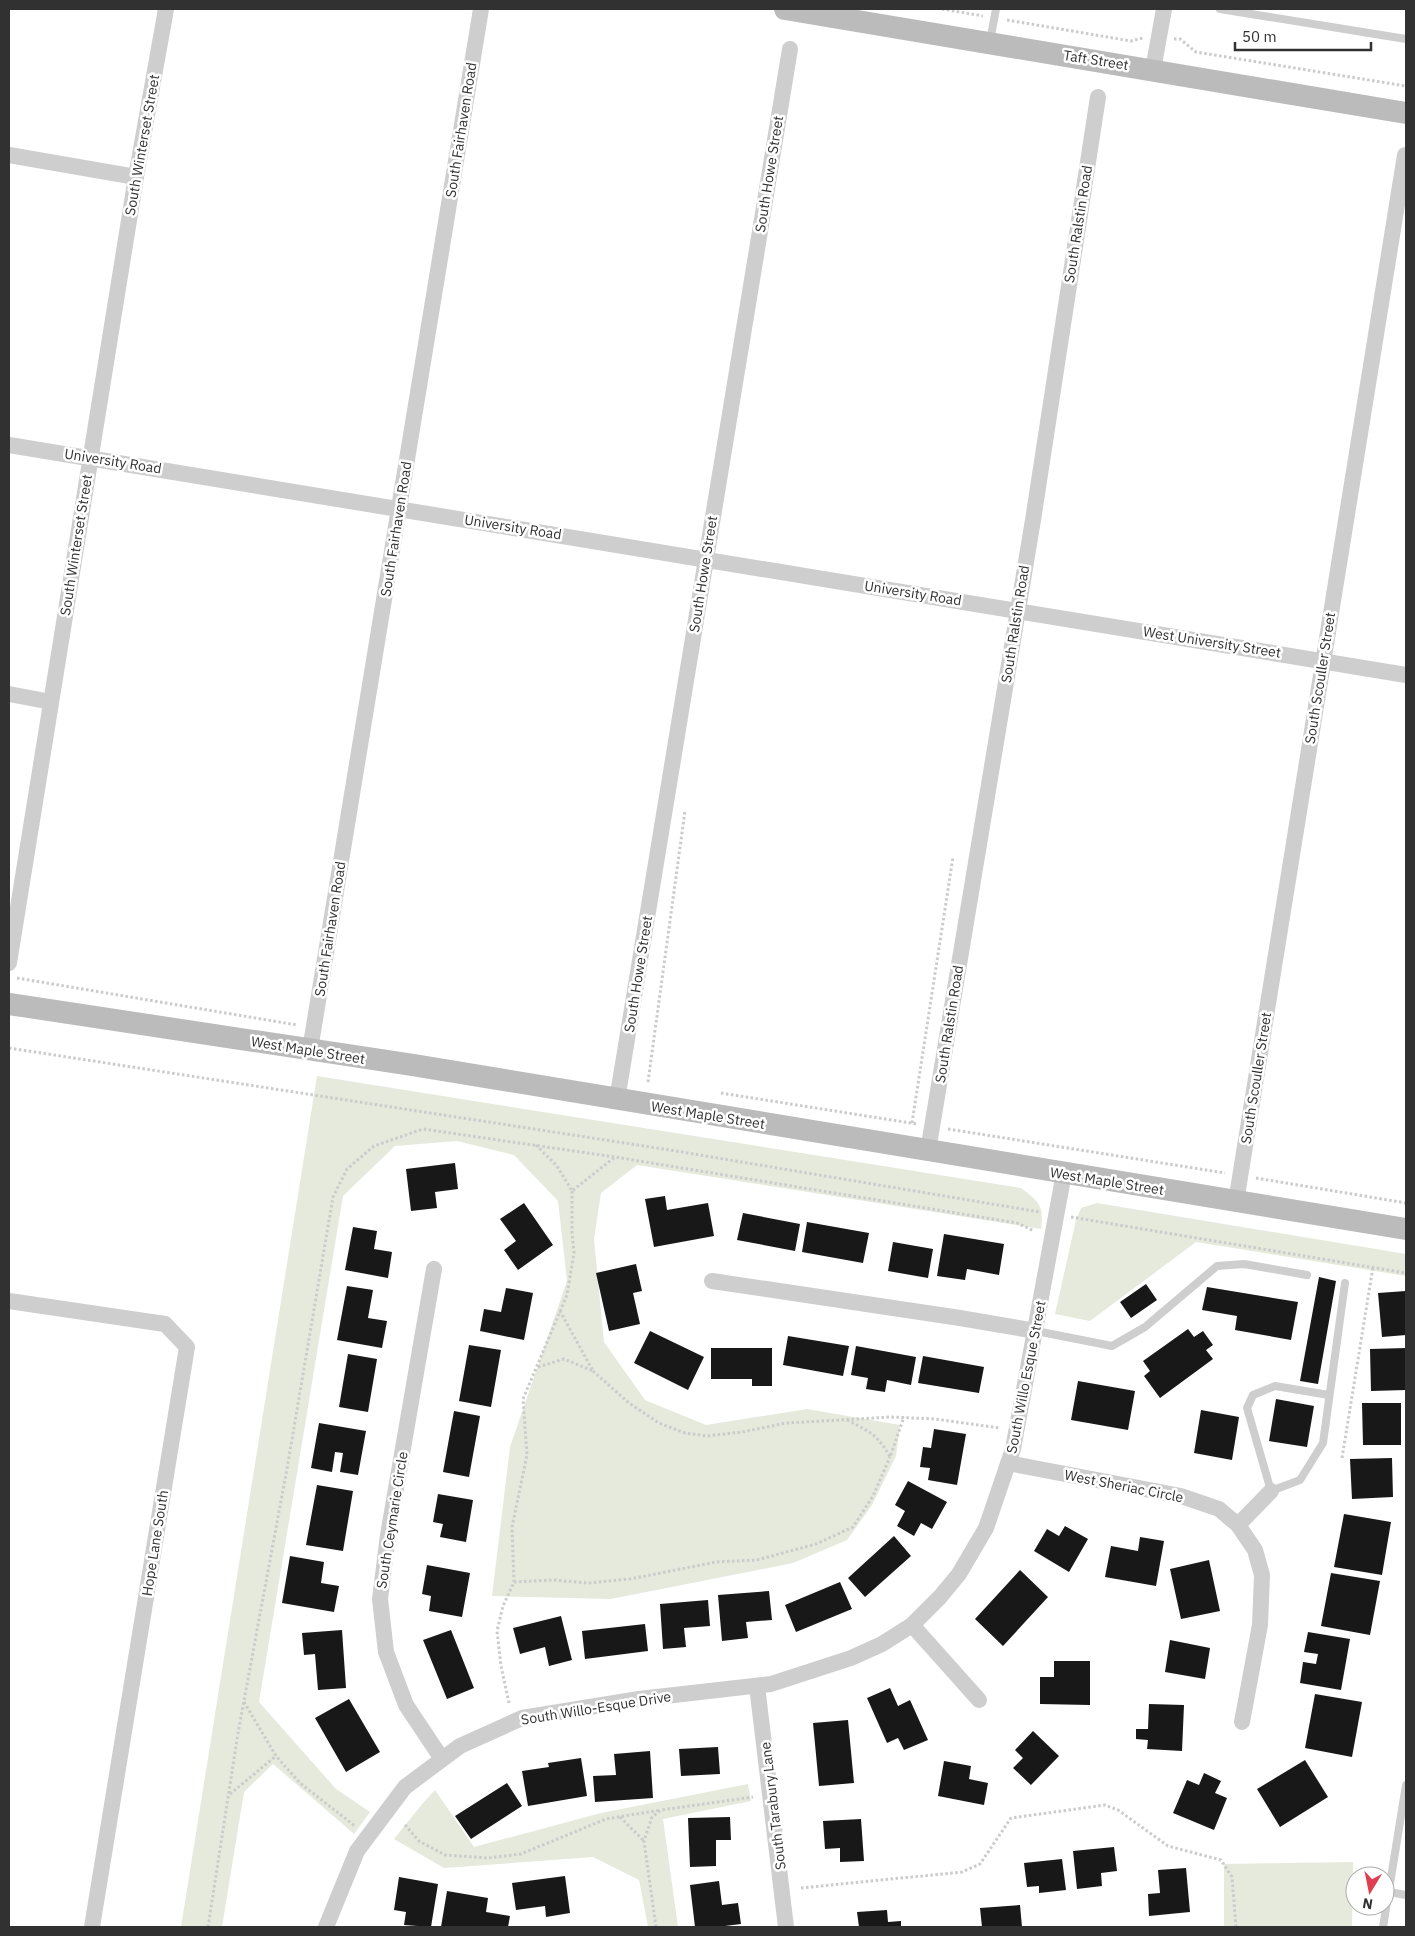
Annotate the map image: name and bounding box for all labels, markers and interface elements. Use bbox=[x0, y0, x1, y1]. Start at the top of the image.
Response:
scale bar bbox=[1235, 20, 1371, 52]
text: 50 m bbox=[1242, 27, 1277, 46]
street label: Taft Street bbox=[1062, 46, 1130, 74]
street label: South Fairhaven Road bbox=[441, 61, 481, 199]
street label: South Winterset Street bbox=[121, 73, 163, 217]
street label: South Howe Street bbox=[751, 114, 787, 234]
street label: South Ralstin Road bbox=[1060, 164, 1096, 284]
street label: University Road bbox=[63, 444, 163, 478]
street label: South Fairhaven Road bbox=[376, 460, 416, 598]
street label: South Winterset Street bbox=[56, 473, 96, 617]
street label: University Road bbox=[463, 510, 563, 544]
street label: South Howe Street bbox=[685, 514, 721, 634]
street label: South Ralstin Road bbox=[997, 564, 1033, 684]
street label: University Road bbox=[863, 576, 963, 610]
street label: South Scouller Street bbox=[1301, 611, 1339, 745]
street label: West University Street bbox=[1142, 622, 1282, 662]
street label: South Fairhaven Road bbox=[310, 860, 350, 998]
street label: South Howe Street bbox=[620, 914, 656, 1034]
street label: South Ralstin Road bbox=[931, 964, 967, 1084]
street label: South Scouller Street bbox=[1237, 1011, 1275, 1145]
street label: West Maple Street bbox=[250, 1032, 366, 1068]
street label: West Maple Street bbox=[650, 1097, 766, 1133]
street label: West Maple Street bbox=[1049, 1163, 1165, 1199]
street label: South Willo Esque Street bbox=[1002, 1299, 1050, 1455]
street label: South Ceymarie Circle bbox=[372, 1450, 412, 1590]
street label: West Sheriac Circle bbox=[1063, 1466, 1185, 1506]
street label: Hope Lane South bbox=[138, 1489, 172, 1597]
street label: South Willo-Esque Drive bbox=[520, 1687, 673, 1729]
street label: South Tarabury Lane bbox=[756, 1741, 790, 1871]
north arrow bbox=[1345, 1866, 1395, 1916]
text: N bbox=[1361, 1894, 1374, 1914]

